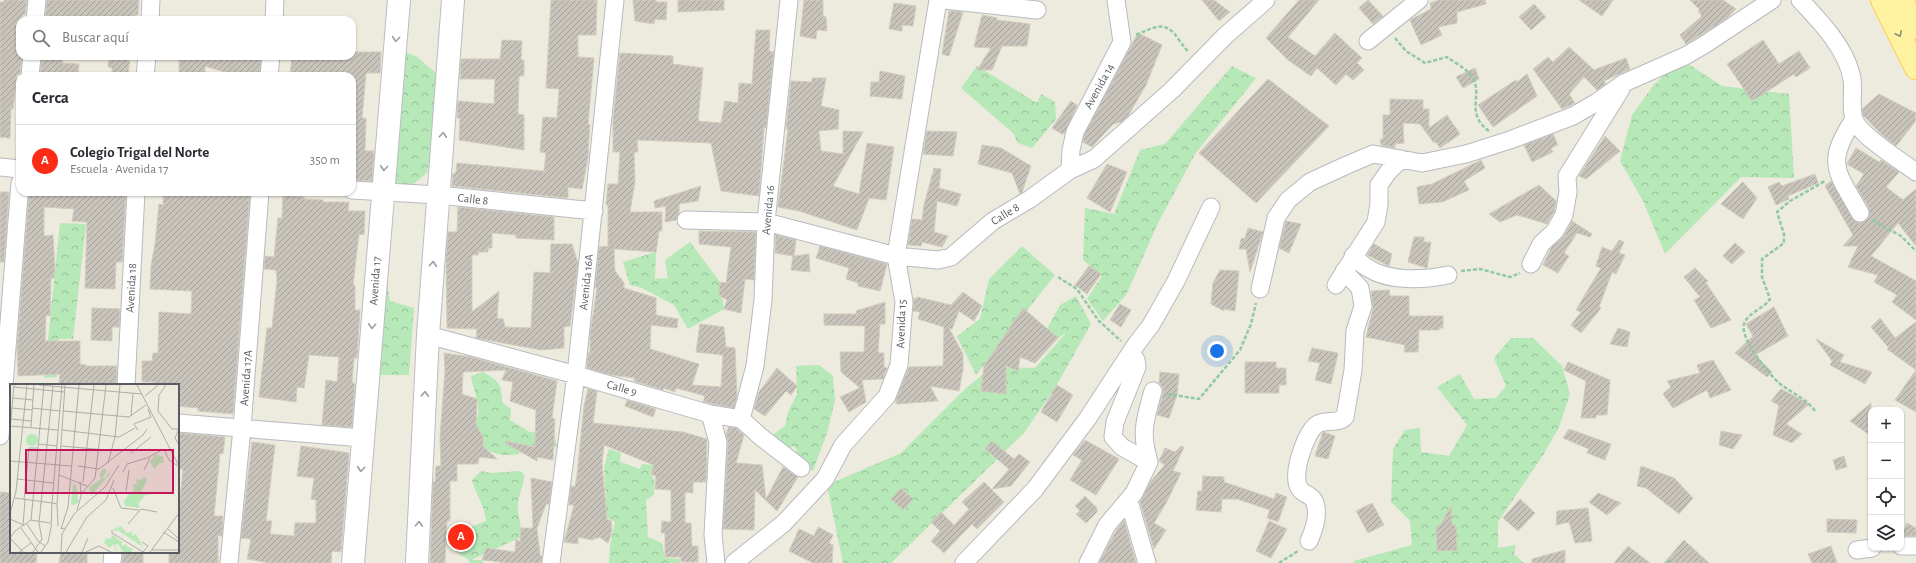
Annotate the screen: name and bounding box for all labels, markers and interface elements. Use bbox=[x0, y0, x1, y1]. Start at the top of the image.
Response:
search box bbox=[16, 16, 356, 60]
icon: search bbox=[30, 27, 52, 49]
text: Buscar aquí bbox=[62, 30, 129, 45]
one-way arrow bbox=[1894, 30, 1902, 37]
one-way arrow bbox=[391, 36, 400, 42]
street label: Avenida 14 bbox=[1082, 61, 1116, 111]
text: Cerca bbox=[32, 89, 69, 106]
one-way arrow bbox=[438, 132, 447, 138]
text: Colegio Trigal del Norte bbox=[70, 145, 209, 160]
text: A bbox=[41, 154, 49, 167]
text: 350 m bbox=[310, 154, 340, 167]
text: Escuela · Avenida 17 bbox=[70, 163, 168, 176]
one-way arrow bbox=[380, 165, 389, 171]
street label: Avenida 16 bbox=[760, 184, 776, 235]
street label: Calle 8 bbox=[457, 191, 489, 207]
street label: Calle 8 bbox=[989, 201, 1022, 227]
street label: Avenida 16A bbox=[577, 253, 595, 311]
street label: Avenida 17 bbox=[367, 256, 383, 306]
one-way arrow bbox=[429, 261, 438, 267]
street label: Avenida 18 bbox=[124, 263, 138, 313]
street label: Avenida 15 bbox=[894, 299, 908, 349]
one-way arrow bbox=[367, 323, 376, 329]
your location bbox=[1207, 341, 1227, 361]
street label: Avenida 17A bbox=[238, 350, 254, 406]
street label: Calle 9 bbox=[606, 378, 639, 398]
inset map bbox=[10, 384, 179, 553]
one-way arrow bbox=[421, 391, 429, 397]
map controls bbox=[1868, 407, 1904, 551]
button: + bbox=[1868, 407, 1904, 443]
button: − bbox=[1868, 443, 1904, 479]
one-way arrow bbox=[356, 466, 365, 472]
button: locate bbox=[1868, 479, 1904, 515]
button: layers bbox=[1868, 515, 1904, 551]
one-way arrow bbox=[414, 521, 423, 527]
pin: A bbox=[448, 522, 474, 552]

